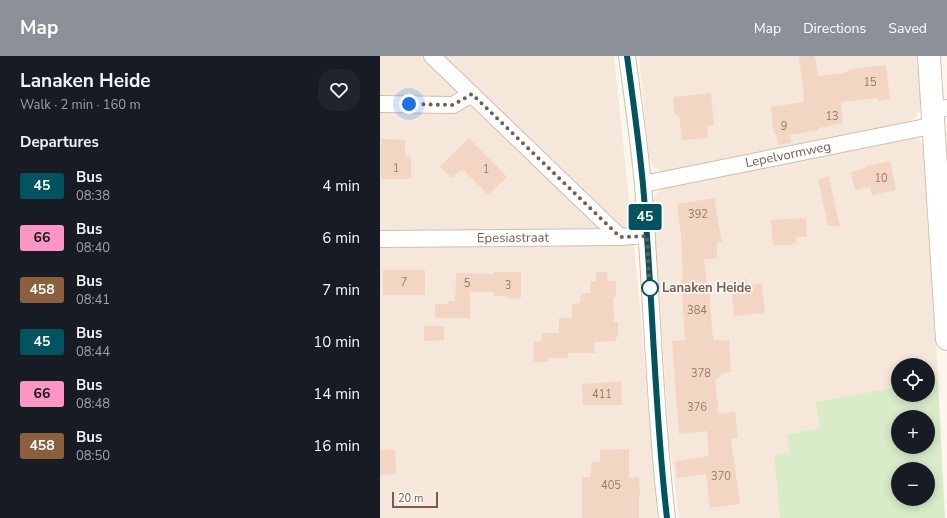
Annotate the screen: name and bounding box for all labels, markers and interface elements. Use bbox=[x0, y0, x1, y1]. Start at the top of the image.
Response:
text: Map bbox=[20, 15, 58, 41]
text: Map bbox=[754, 19, 781, 38]
text: Directions bbox=[803, 19, 866, 38]
text: Saved bbox=[888, 19, 927, 38]
text: Lanaken Heide bbox=[20, 68, 151, 94]
button: heart bbox=[318, 69, 360, 111]
house number: 15 bbox=[863, 75, 877, 90]
your location bbox=[399, 94, 419, 114]
text: Walk · 2 min · 160 m bbox=[20, 96, 141, 114]
house number: 13 bbox=[825, 109, 839, 124]
house number: 9 bbox=[781, 119, 787, 134]
text: Departures bbox=[20, 132, 99, 152]
street label: Lepelvormweg bbox=[744, 137, 833, 172]
house number: 1 bbox=[393, 161, 399, 176]
house number: 1 bbox=[483, 162, 489, 177]
text: Bus bbox=[76, 167, 102, 187]
house number: 10 bbox=[874, 171, 888, 186]
text: 45 bbox=[34, 176, 50, 195]
text: 4 min bbox=[322, 176, 360, 196]
text: 08:38 bbox=[76, 187, 110, 205]
line badge: 45 bbox=[627, 204, 663, 230]
text: 45 bbox=[637, 207, 653, 226]
house number: 392 bbox=[688, 207, 708, 222]
text: Bus bbox=[76, 219, 102, 239]
text: 66 bbox=[34, 228, 50, 247]
text: 6 min bbox=[322, 228, 360, 248]
street label: Epesiastraat bbox=[477, 229, 550, 247]
text: 08:40 bbox=[76, 239, 110, 257]
text: Bus bbox=[76, 271, 102, 291]
house number: 7 bbox=[401, 275, 407, 290]
house number: 5 bbox=[464, 276, 471, 291]
house number: 3 bbox=[505, 278, 511, 293]
marker: Lanaken Heide bbox=[641, 279, 659, 297]
place label: Lanaken Heide bbox=[662, 279, 751, 297]
text: 458 bbox=[29, 280, 55, 299]
text: 7 min bbox=[322, 280, 360, 300]
text: 08:41 bbox=[76, 291, 110, 309]
house number: 384 bbox=[687, 303, 707, 318]
text: Bus bbox=[76, 323, 102, 343]
text: 45 bbox=[34, 332, 50, 351]
text: 10 min bbox=[313, 332, 360, 352]
text: 08:44 bbox=[76, 343, 110, 361]
map controls bbox=[891, 358, 935, 506]
button: locate bbox=[891, 358, 935, 402]
house number: 378 bbox=[691, 366, 711, 381]
text: Bus bbox=[76, 375, 102, 395]
text: 66 bbox=[34, 384, 50, 403]
text: 14 min bbox=[313, 384, 360, 404]
house number: 411 bbox=[592, 387, 612, 402]
text: 08:48 bbox=[76, 395, 110, 413]
house number: 376 bbox=[687, 400, 707, 415]
button: + bbox=[891, 410, 935, 454]
text: Bus bbox=[76, 427, 102, 447]
text: 458 bbox=[29, 436, 55, 455]
text: 16 min bbox=[313, 436, 360, 456]
text: 08:50 bbox=[76, 447, 110, 465]
button: − bbox=[891, 462, 935, 506]
house number: 370 bbox=[711, 469, 731, 484]
house number: 405 bbox=[601, 478, 621, 493]
scale bar bbox=[392, 490, 438, 509]
text: 20 m bbox=[398, 491, 423, 506]

